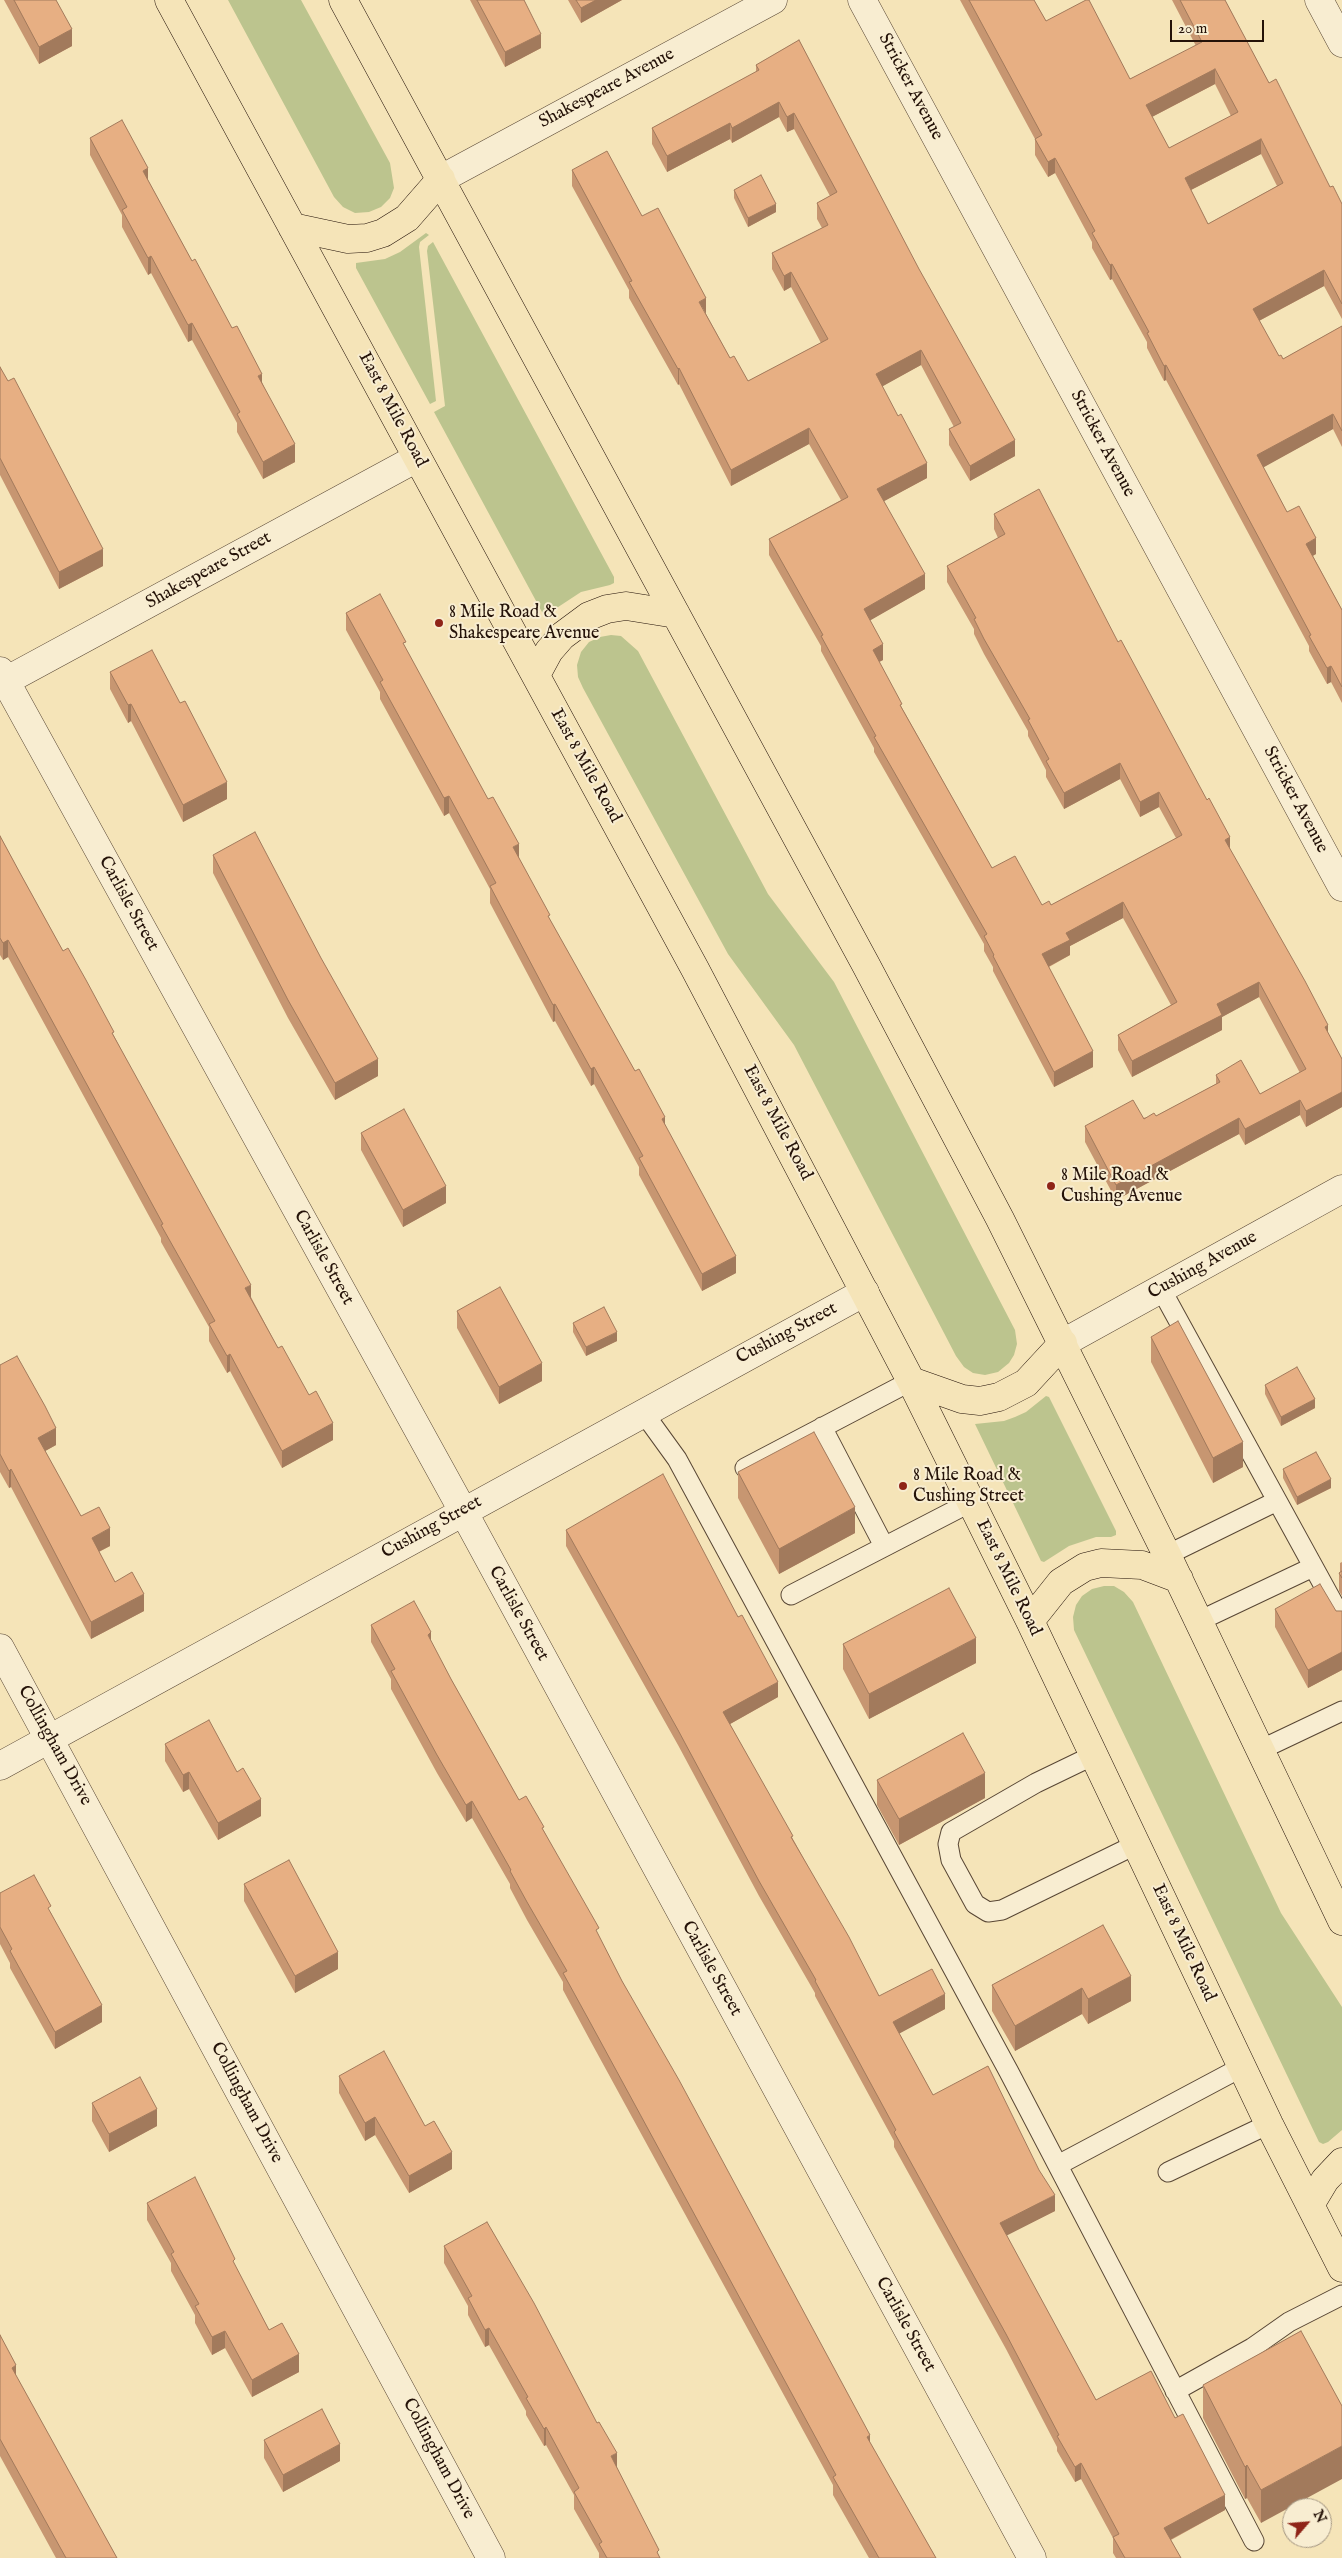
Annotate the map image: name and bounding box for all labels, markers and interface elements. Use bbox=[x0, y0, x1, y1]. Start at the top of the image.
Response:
scale bar bbox=[1172, 10, 1266, 42]
text: 20 m bbox=[1178, 19, 1207, 38]
street label: Stricker Avenue bbox=[873, 30, 947, 144]
street label: Shakespeare Avenue bbox=[536, 44, 678, 134]
street label: East 8 Mile Road bbox=[353, 349, 431, 471]
street label: Stricker Avenue bbox=[1065, 387, 1139, 501]
street label: Shakespeare Street bbox=[143, 528, 275, 614]
place label: 8 Mile Road & Shakespeare Avenue bbox=[449, 602, 599, 644]
marker: 8 Mile Road & Shakespeare Avenue bbox=[433, 617, 445, 629]
street label: East 8 Mile Road bbox=[545, 705, 625, 827]
street label: Stricker Avenue bbox=[1258, 743, 1332, 857]
street label: Carlisle Street bbox=[93, 853, 163, 955]
street label: East 8 Mile Road bbox=[738, 1062, 816, 1184]
place label: 8 Mile Road & Cushing Avenue bbox=[1061, 1165, 1182, 1208]
marker: 8 Mile Road & Cushing Avenue bbox=[1045, 1180, 1057, 1192]
street label: Carlisle Street bbox=[288, 1207, 358, 1309]
street label: Cushing Avenue bbox=[1145, 1227, 1261, 1305]
street label: Cushing Street bbox=[733, 1298, 841, 1370]
place label: 8 Mile Road & Cushing Street bbox=[913, 1465, 1024, 1508]
marker: 8 Mile Road & Cushing Street bbox=[897, 1480, 909, 1492]
street label: Cushing Street bbox=[378, 1492, 486, 1564]
street label: East 8 Mile Road bbox=[970, 1516, 1046, 1640]
street label: Carlisle Street bbox=[483, 1563, 553, 1665]
street label: Collingham Drive bbox=[12, 1682, 96, 1810]
street label: East 8 Mile Road bbox=[1146, 1881, 1220, 2005]
street label: Carlisle Street bbox=[676, 1918, 746, 2020]
street label: Collingham Drive bbox=[205, 2039, 287, 2167]
street label: Carlisle Street bbox=[870, 2274, 940, 2376]
street label: Collingham Drive bbox=[397, 2395, 479, 2523]
north arrow bbox=[1282, 2498, 1332, 2548]
text: N bbox=[1309, 2507, 1330, 2526]

